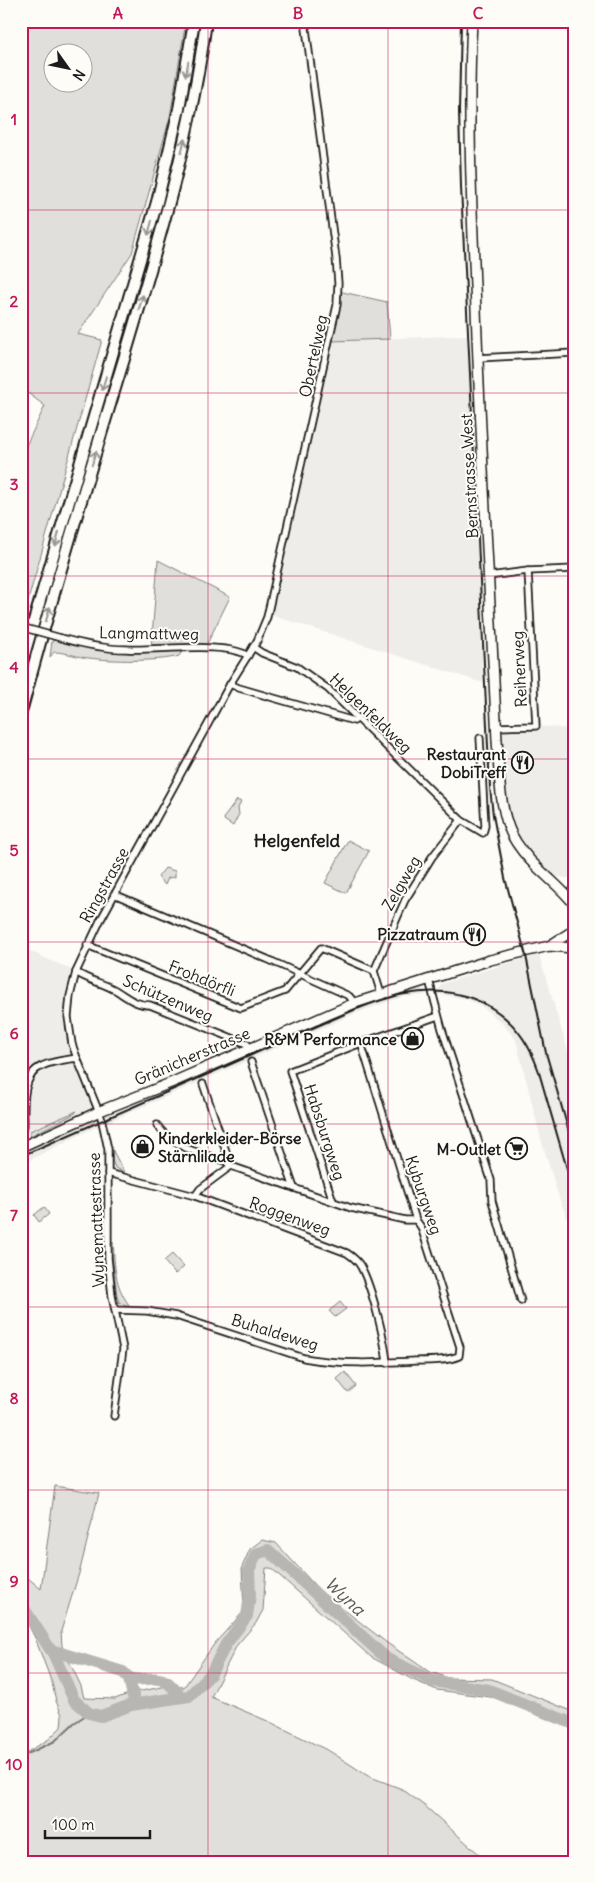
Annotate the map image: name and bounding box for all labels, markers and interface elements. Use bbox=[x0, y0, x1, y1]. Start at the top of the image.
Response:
text: A bbox=[113, 3, 123, 23]
text: B bbox=[293, 3, 304, 23]
text: C bbox=[473, 3, 484, 23]
north arrow bbox=[42, 42, 92, 92]
one-way arrow bbox=[181, 61, 191, 77]
text: N bbox=[69, 66, 89, 84]
text: 1 bbox=[11, 109, 17, 129]
one-way arrow bbox=[179, 138, 188, 154]
one-way arrow bbox=[145, 219, 154, 235]
text: 2 bbox=[10, 291, 19, 311]
one-way arrow bbox=[136, 295, 146, 311]
street label: Obertelweg bbox=[294, 313, 332, 399]
one-way arrow bbox=[98, 375, 108, 391]
street label: Bernstrasse West bbox=[456, 412, 482, 539]
one-way arrow bbox=[89, 450, 99, 466]
text: 3 bbox=[9, 474, 19, 494]
one-way arrow bbox=[52, 531, 62, 547]
one-way arrow bbox=[44, 606, 54, 622]
street label: Langmattweg bbox=[99, 622, 199, 644]
street label: Reiherweg bbox=[507, 630, 531, 708]
text: 4 bbox=[9, 657, 19, 677]
street label: Helgenfeldweg bbox=[326, 669, 416, 757]
place label: Restaurant DobiTreff bbox=[426, 744, 507, 782]
restaurant icon: Restaurant DobiTreff bbox=[510, 751, 534, 775]
district label: Helgenfeld bbox=[254, 829, 341, 852]
text: 5 bbox=[9, 840, 19, 860]
street label: Ringstrasse bbox=[75, 844, 133, 926]
street label: Zelgweg bbox=[377, 852, 425, 914]
restaurant icon: Pizzatraum bbox=[463, 922, 487, 946]
place label: Pizzatraum bbox=[377, 924, 459, 944]
street label: Frohdörfli bbox=[166, 956, 238, 1000]
street label: Schützenweg bbox=[120, 970, 216, 1026]
text: 6 bbox=[9, 1023, 19, 1043]
street label: Gränicherstrasse bbox=[131, 1023, 253, 1089]
shop icon: R&M Performance bbox=[401, 1027, 425, 1051]
place label: R&M Performance bbox=[264, 1029, 397, 1049]
street label: Habsburgweg bbox=[300, 1081, 350, 1183]
place label: Kinderkleider-Börse Stärnlilade bbox=[158, 1128, 302, 1166]
shop icon: Kinderkleider-Börse Stärnlilade bbox=[130, 1135, 154, 1159]
supermarket icon: M-Outlet bbox=[505, 1137, 529, 1161]
place label: M-Outlet bbox=[436, 1139, 502, 1159]
street label: Wynemattestrasse bbox=[84, 1152, 108, 1288]
street label: Kyburgweg bbox=[401, 1153, 447, 1237]
street label: Roggenweg bbox=[247, 1192, 333, 1240]
text: 7 bbox=[10, 1205, 18, 1225]
street label: Buhaldeweg bbox=[229, 1309, 321, 1355]
text: 8 bbox=[9, 1388, 19, 1408]
text: 9 bbox=[9, 1571, 19, 1591]
water label: Wyna bbox=[320, 1572, 371, 1622]
text: 10 bbox=[6, 1754, 22, 1774]
scale bar bbox=[45, 1808, 150, 1840]
text: 100 m bbox=[52, 1815, 94, 1834]

